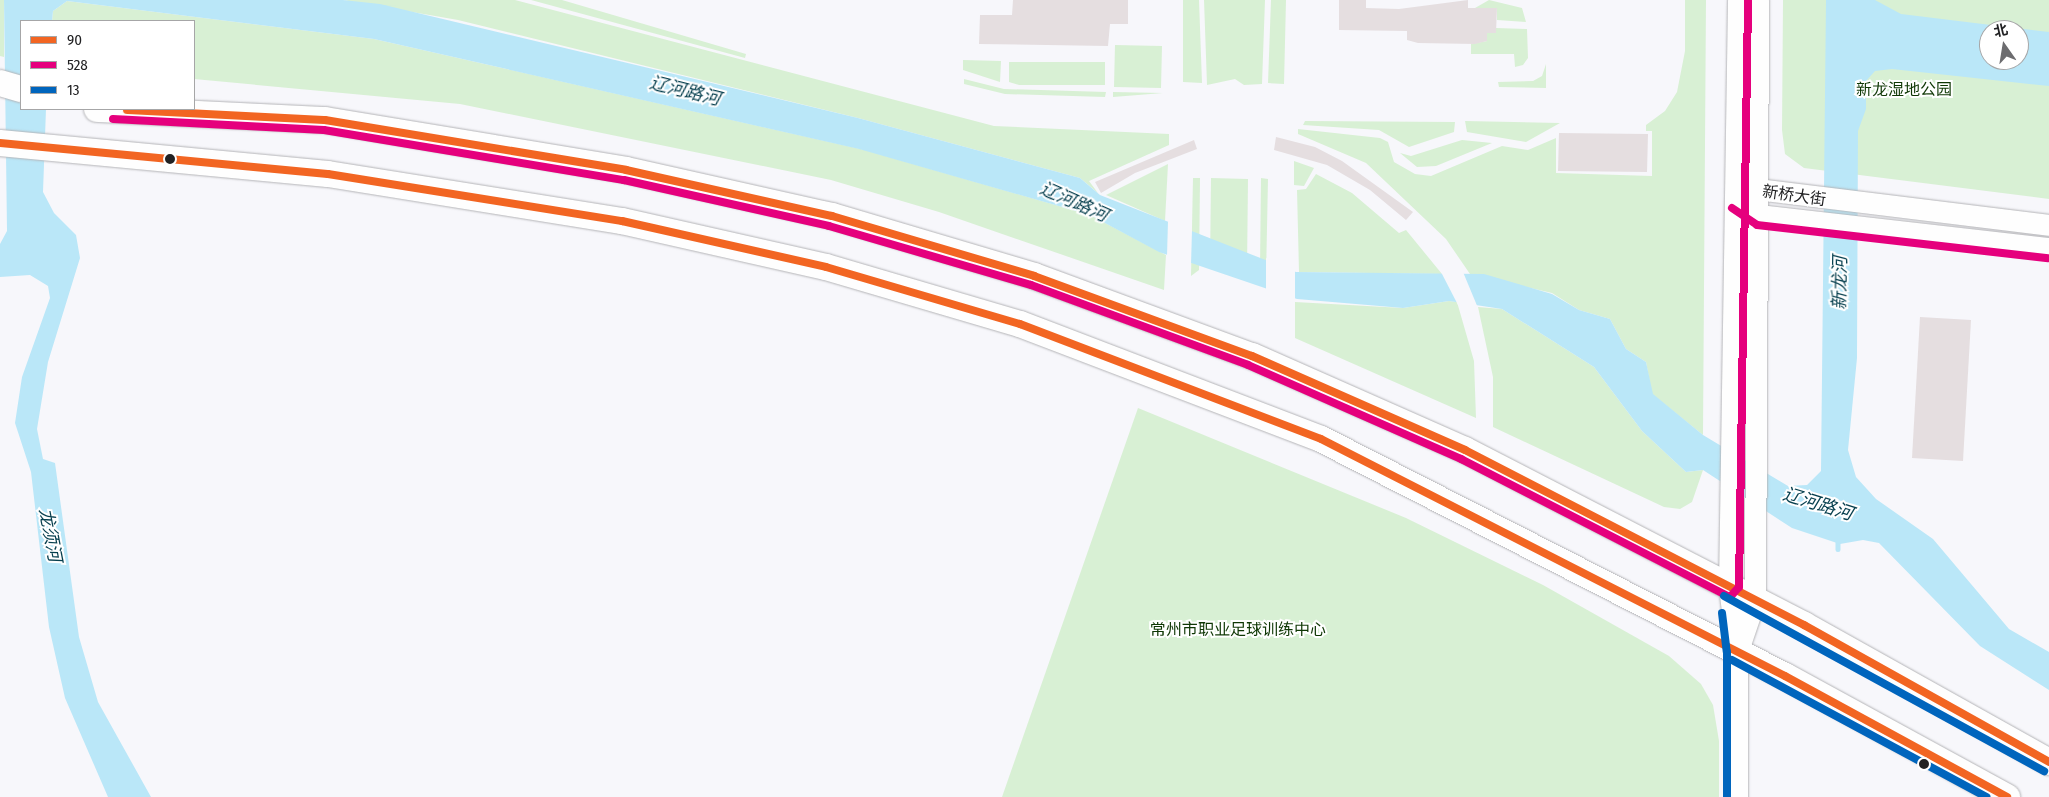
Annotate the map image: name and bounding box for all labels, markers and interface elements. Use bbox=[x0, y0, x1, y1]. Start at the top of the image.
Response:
legend bbox=[20, 20, 195, 110]
north arrow bbox=[1979, 20, 2029, 70]
text: 北 bbox=[1992, 21, 2009, 41]
text: 90 bbox=[67, 31, 82, 49]
text: 528 bbox=[67, 56, 88, 74]
water label: 辽河路河 bbox=[647, 72, 723, 110]
park label: 新龙湿地公园 bbox=[1856, 80, 1952, 100]
text: 13 bbox=[67, 81, 80, 99]
unlabelled marker bbox=[165, 154, 175, 164]
water label: 辽河路河 bbox=[1037, 177, 1111, 227]
street label: 新桥大街 bbox=[1761, 182, 1827, 210]
water label: 新龙河 bbox=[1829, 256, 1851, 310]
water label: 辽河路河 bbox=[1780, 483, 1856, 525]
water label: 龙须河 bbox=[34, 506, 66, 564]
park label: 常州市职业足球训练中心 bbox=[1150, 620, 1326, 640]
unlabelled marker bbox=[1919, 759, 1929, 769]

